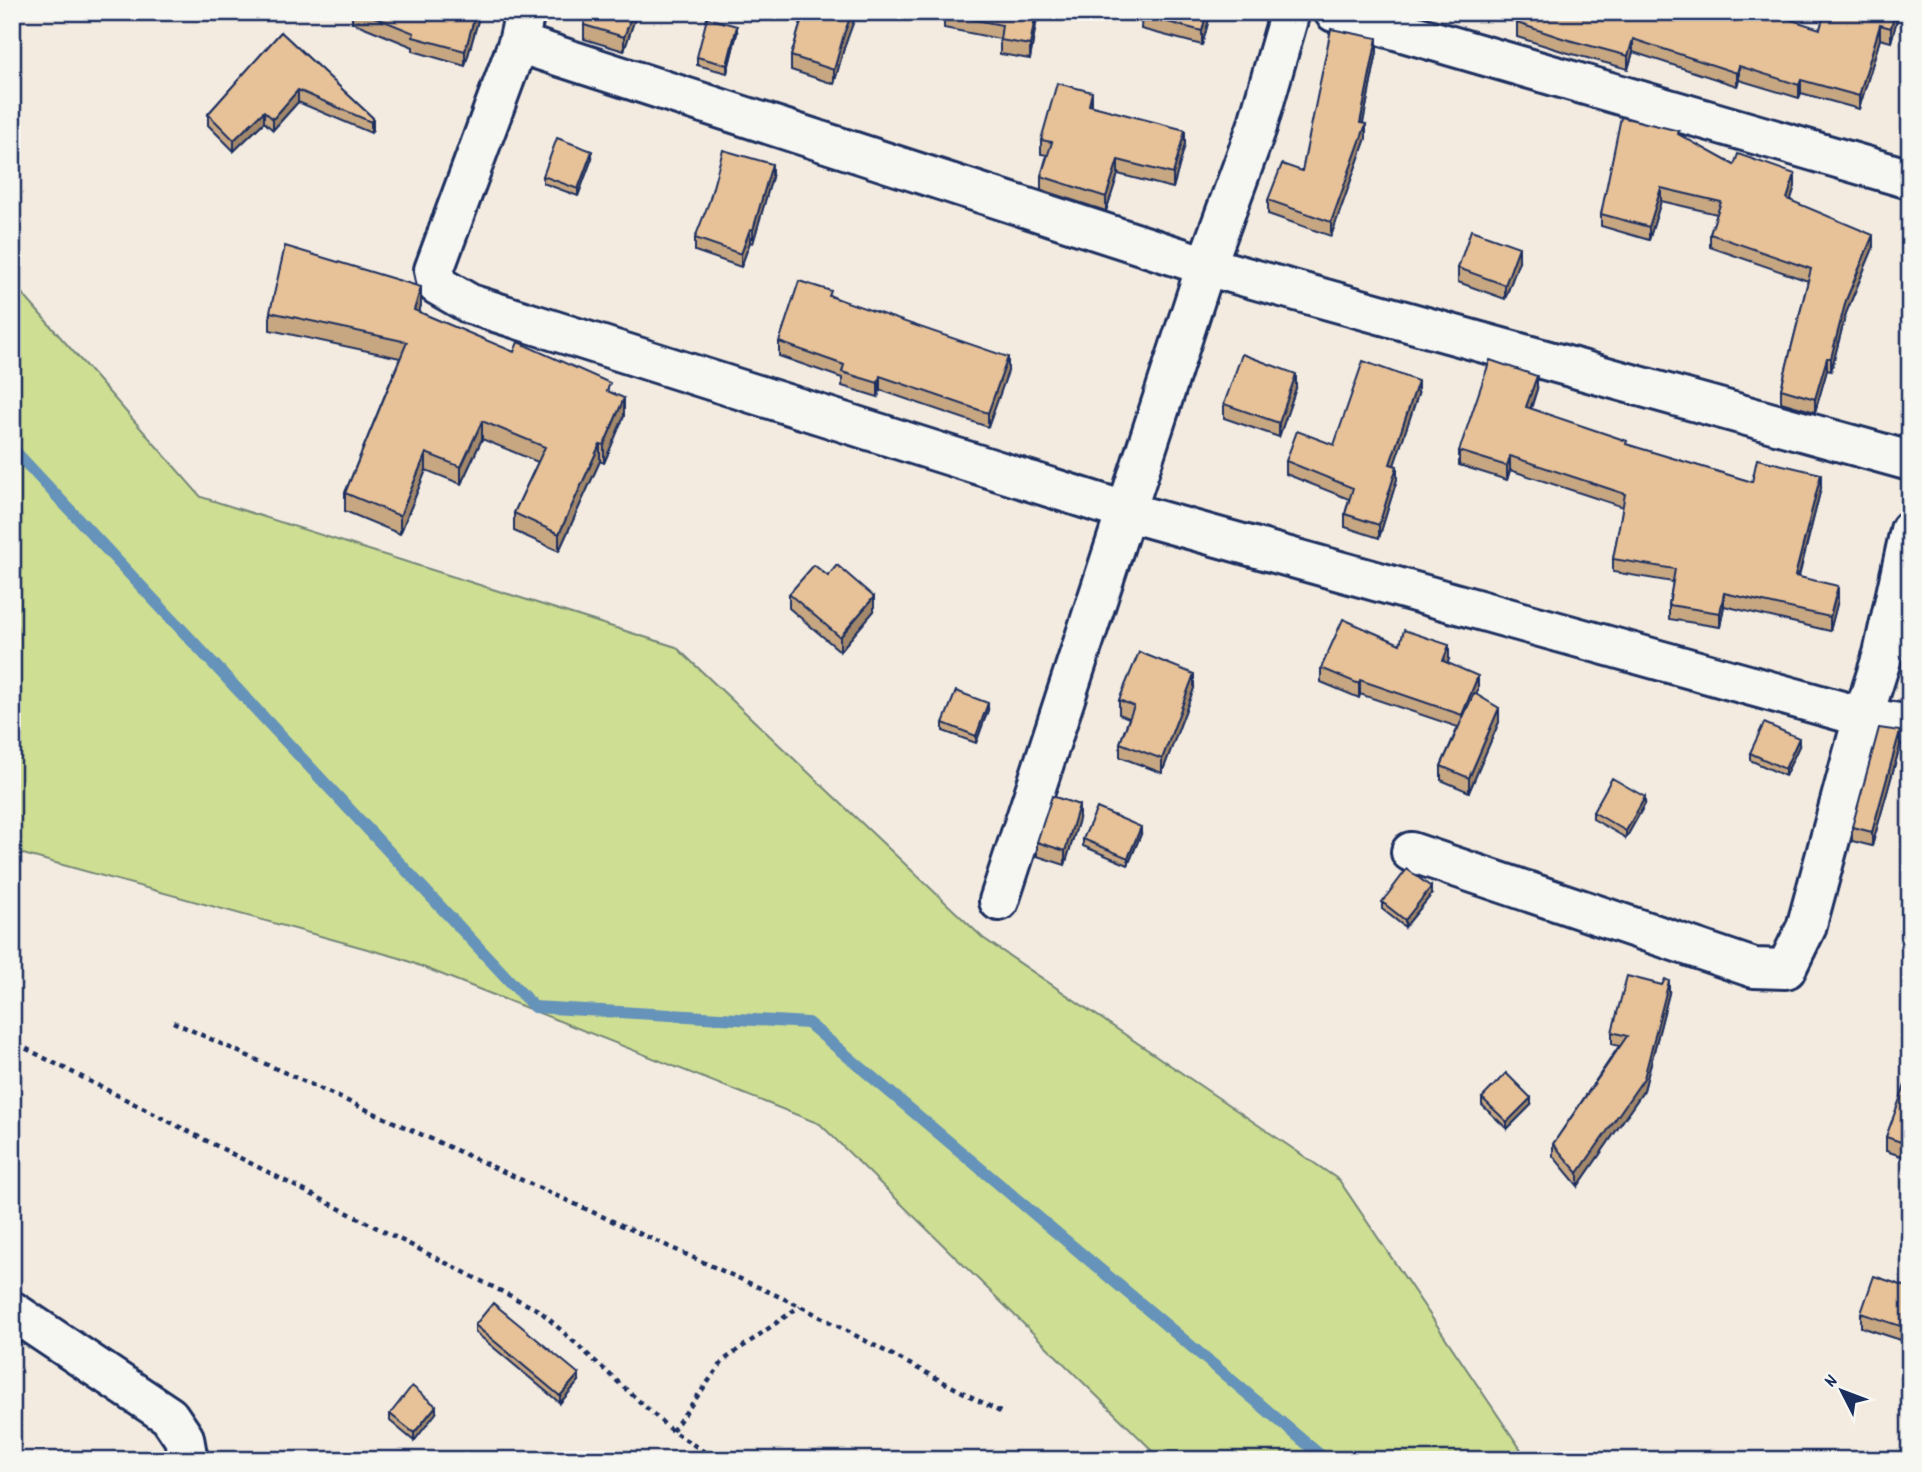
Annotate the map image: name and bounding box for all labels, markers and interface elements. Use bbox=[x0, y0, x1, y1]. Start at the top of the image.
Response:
north arrow bbox=[1806, 1356, 1876, 1426]
text: N bbox=[1819, 1369, 1845, 1394]

